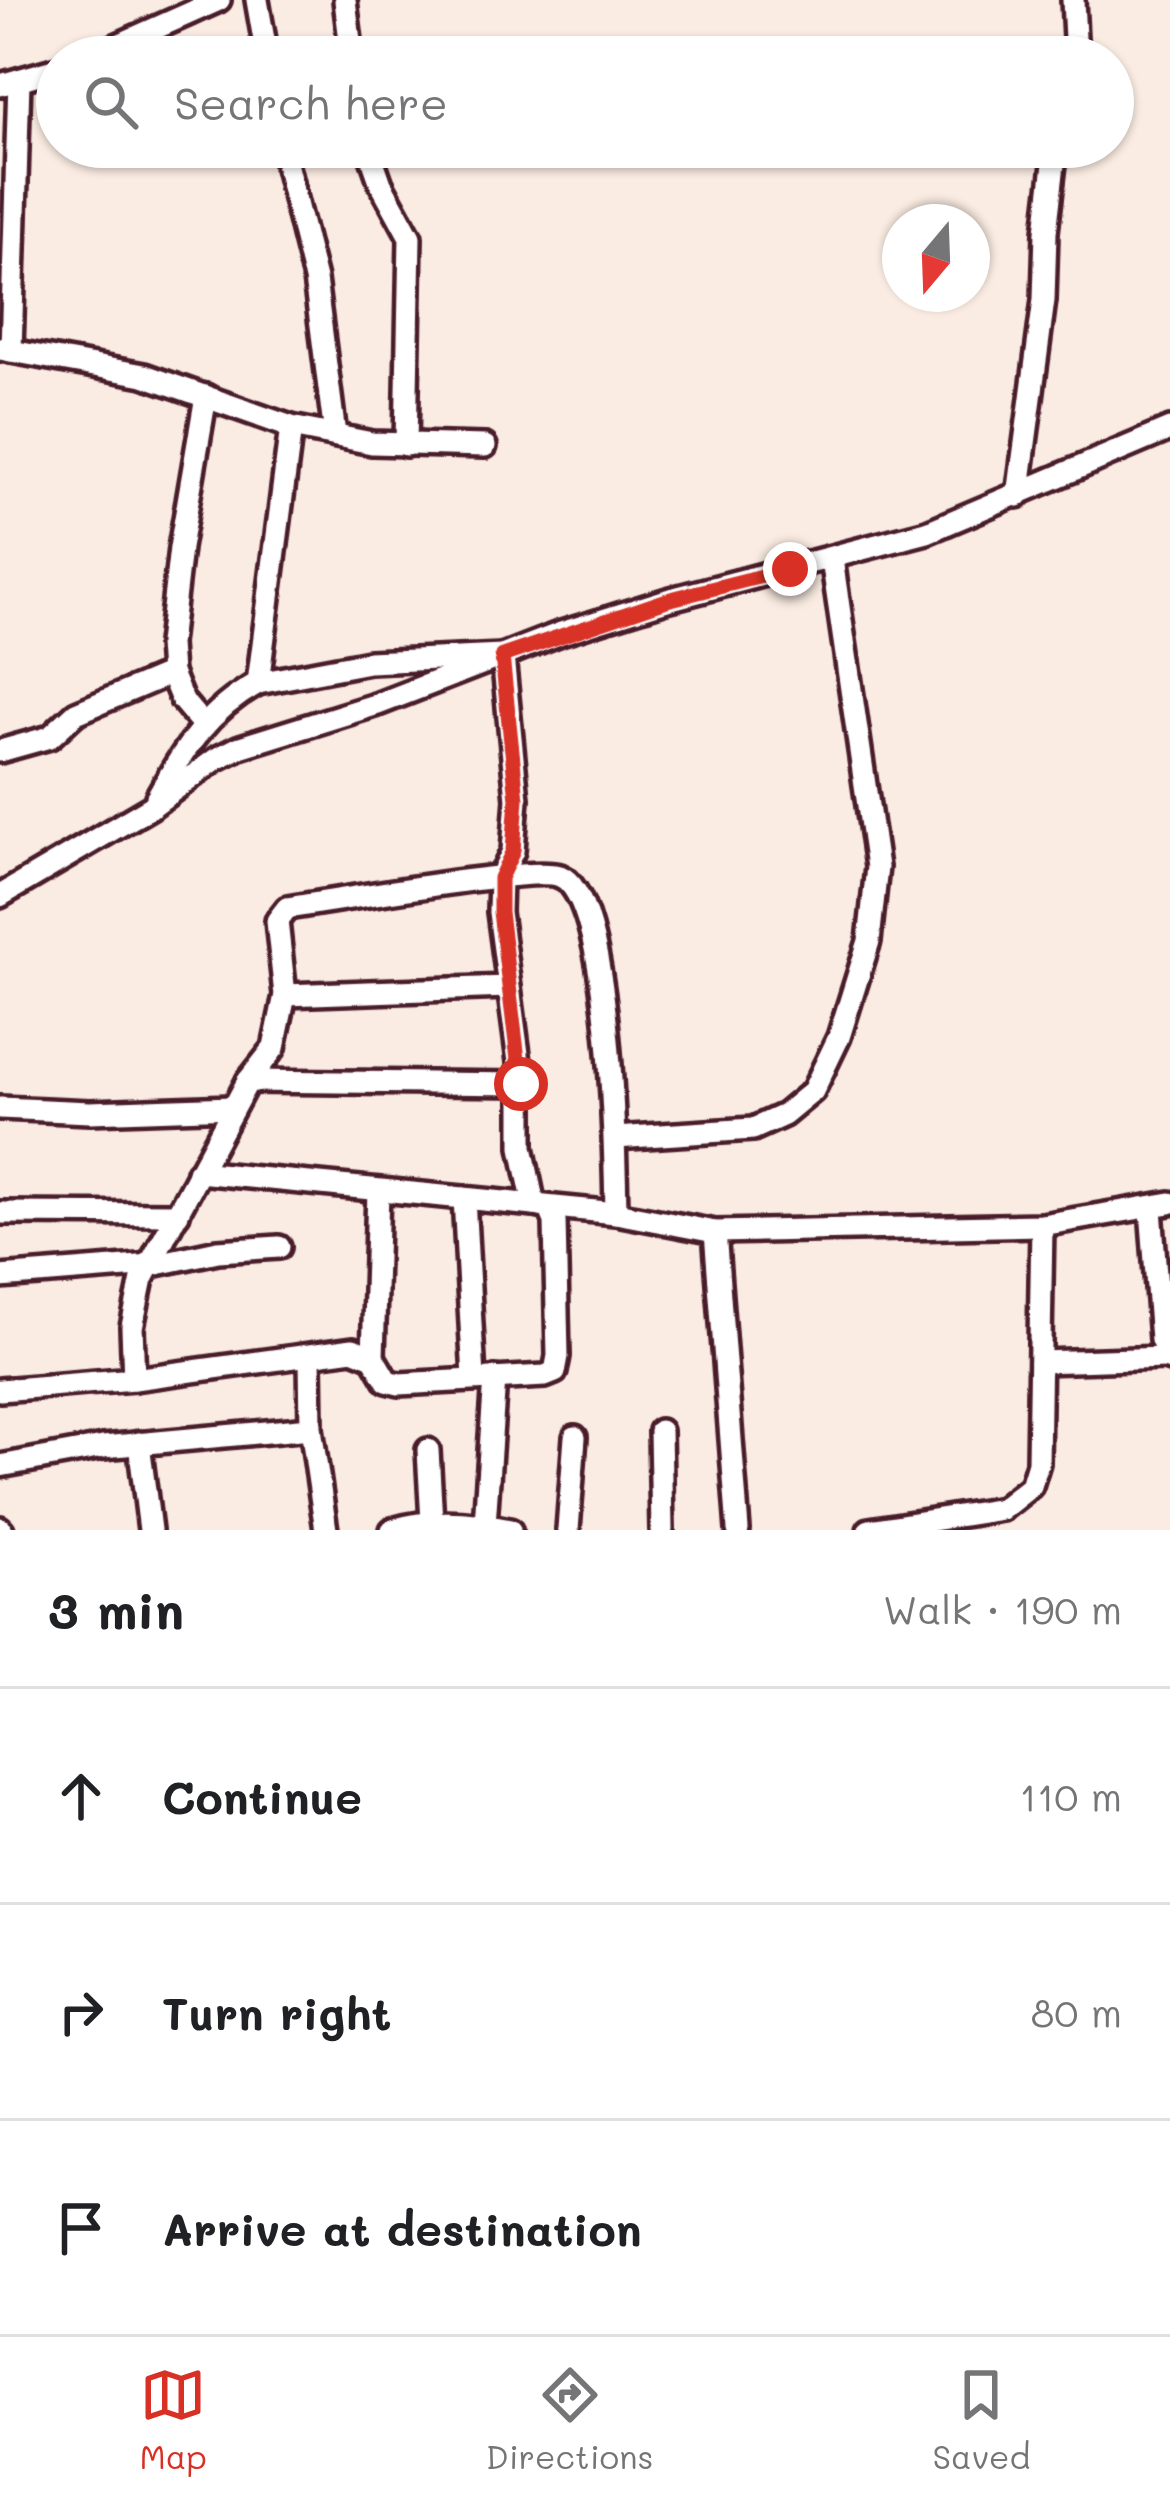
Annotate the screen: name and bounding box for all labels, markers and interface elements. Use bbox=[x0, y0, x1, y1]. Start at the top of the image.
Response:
search box bbox=[36, 36, 1134, 168]
icon: search bbox=[78, 69, 144, 135]
text: Search here bbox=[174, 73, 448, 131]
north arrow bbox=[882, 204, 990, 312]
route end bbox=[763, 542, 817, 596]
route start bbox=[494, 1057, 548, 1111]
text: 3 min bbox=[48, 1575, 184, 1642]
text: Walk · 190 m bbox=[883, 1583, 1122, 1634]
icon: ahead bbox=[48, 1763, 114, 1829]
text: Continue bbox=[162, 1767, 362, 1825]
text: 110 m bbox=[1020, 1770, 1122, 1821]
icon: right bbox=[48, 1979, 114, 2045]
text: Turn right bbox=[162, 1983, 391, 2041]
text: 80 m bbox=[1031, 1986, 1122, 2037]
icon: arrive bbox=[48, 2195, 114, 2261]
text: Arrive at destination bbox=[162, 2199, 642, 2257]
tab: Map bbox=[140, 2362, 207, 2477]
tab: Directions bbox=[486, 2362, 653, 2477]
tab: Saved bbox=[933, 2362, 1030, 2477]

